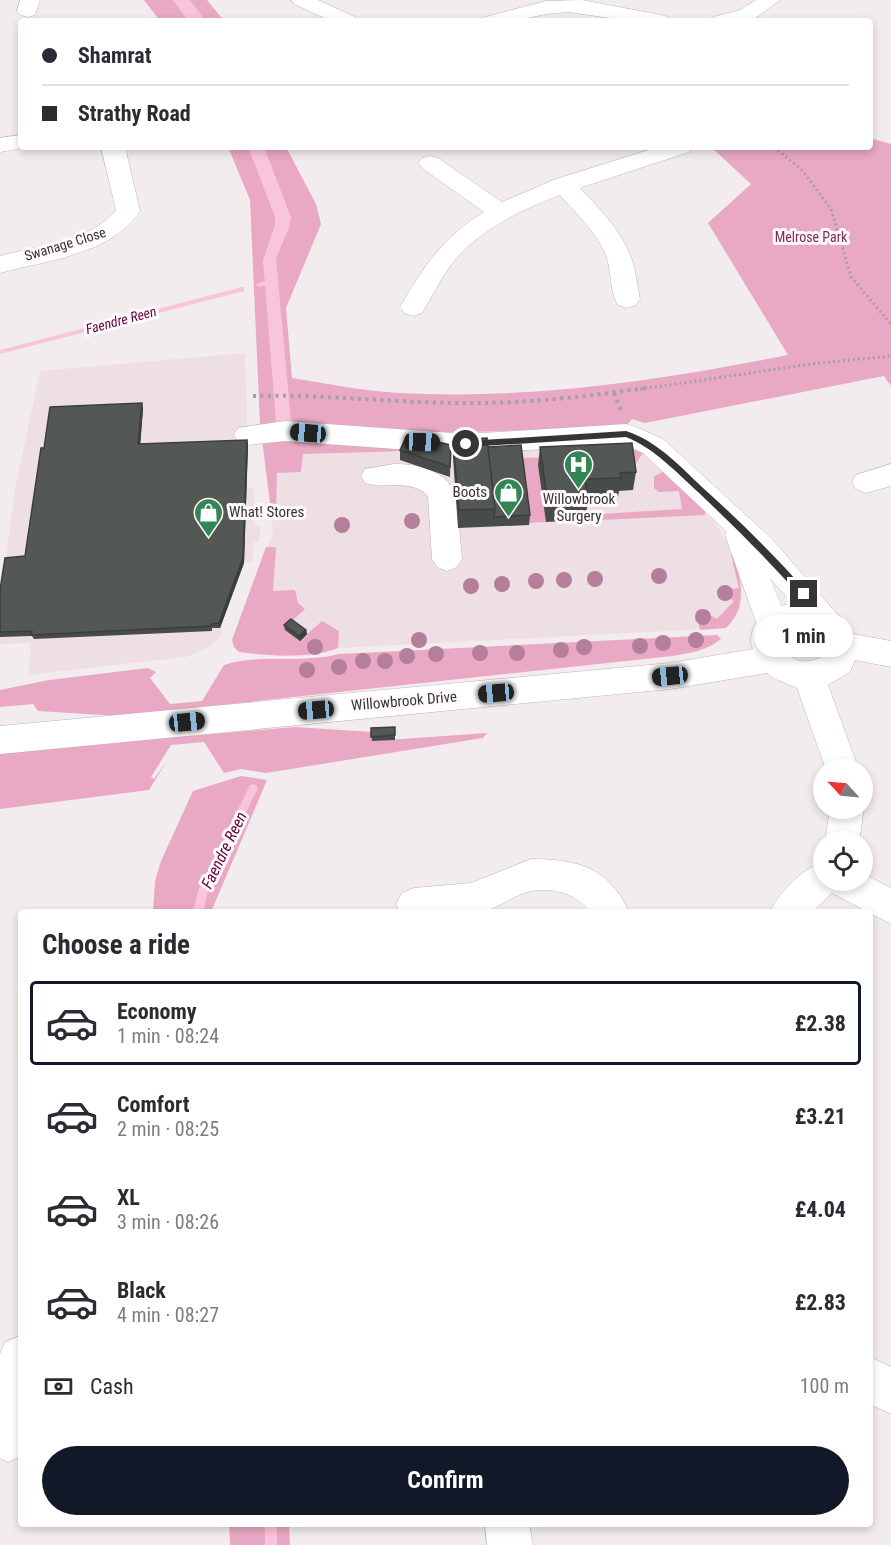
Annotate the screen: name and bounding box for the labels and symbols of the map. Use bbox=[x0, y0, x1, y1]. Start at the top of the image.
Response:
street label: Swanage Close bbox=[22, 224, 108, 264]
park label: Melrose Park bbox=[775, 229, 848, 245]
water label: Faendre Reen bbox=[84, 303, 158, 337]
car bbox=[289, 422, 327, 444]
route start bbox=[452, 430, 479, 457]
car bbox=[404, 432, 440, 452]
hospital icon: Willowbrook Surgery bbox=[563, 448, 595, 490]
shop icon: Boots bbox=[492, 476, 524, 518]
place label: Boots bbox=[452, 483, 487, 501]
place label: Willowbrook Surgery bbox=[543, 490, 616, 525]
shop icon: What! Stores bbox=[192, 496, 224, 538]
place label: What! Stores bbox=[229, 503, 304, 521]
route end bbox=[790, 580, 817, 607]
callout: 1 min bbox=[754, 615, 854, 657]
car bbox=[651, 665, 689, 687]
car bbox=[477, 682, 515, 704]
street label: Willowbrook Drive bbox=[350, 687, 458, 715]
car bbox=[297, 699, 335, 721]
car bbox=[168, 711, 206, 733]
north arrow bbox=[813, 759, 873, 819]
water label: Faendre Reen bbox=[197, 809, 251, 891]

